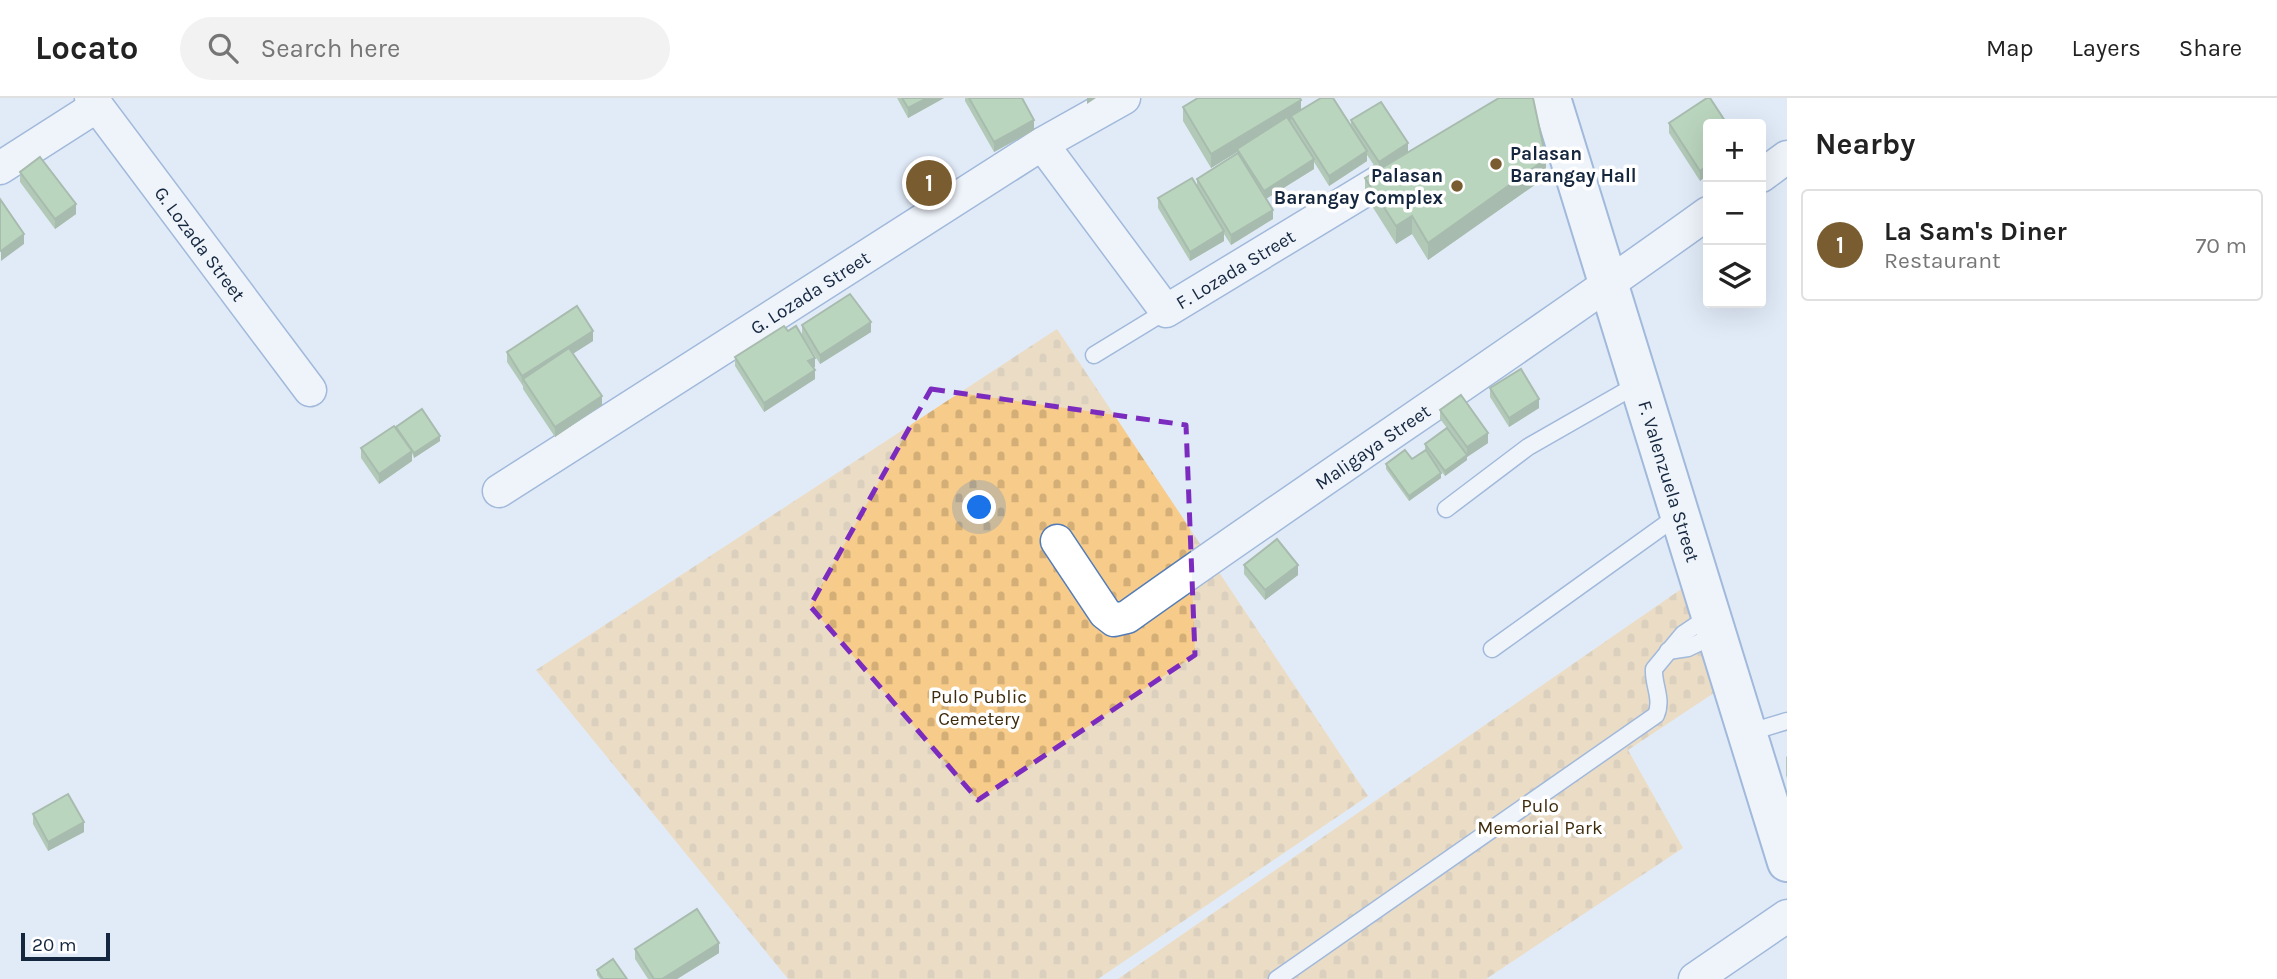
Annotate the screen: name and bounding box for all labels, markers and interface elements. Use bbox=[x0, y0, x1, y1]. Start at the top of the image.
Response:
search box bbox=[180, 17, 670, 80]
text: Locato bbox=[35, 29, 138, 67]
icon: search bbox=[204, 29, 242, 67]
text: Search here bbox=[260, 33, 400, 64]
text: Map bbox=[1986, 34, 2034, 62]
text: Layers bbox=[2072, 34, 2141, 62]
text: Share bbox=[2179, 34, 2242, 62]
map controls bbox=[1703, 119, 1766, 308]
button: + bbox=[1703, 119, 1766, 182]
text: Nearby bbox=[1815, 126, 1915, 162]
place label: Palasan Barangay Hall bbox=[1510, 143, 1636, 187]
marker: Palasan Barangay Hall bbox=[1488, 156, 1504, 172]
pin: 1 bbox=[906, 157, 952, 209]
place label: Palasan Barangay Complex bbox=[1274, 165, 1443, 209]
marker: Palasan Barangay Complex bbox=[1449, 178, 1465, 194]
button: − bbox=[1703, 182, 1766, 245]
street label: G. Lozada Street bbox=[149, 183, 249, 306]
text: La Sam's Diner bbox=[1884, 216, 2067, 247]
street label: F. Lozada Street bbox=[1172, 225, 1299, 314]
text: 1 bbox=[1836, 232, 1844, 259]
text: 70 m bbox=[2196, 232, 2247, 259]
button: layers bbox=[1703, 245, 1766, 308]
street label: G. Lozada Street bbox=[747, 247, 874, 339]
text: Restaurant bbox=[1884, 247, 2001, 274]
street label: F. Valenzuela Street bbox=[1633, 398, 1704, 565]
street label: Maligaya Street bbox=[1311, 400, 1435, 495]
your location bbox=[962, 490, 996, 524]
park label: Pulo Public Cemetery bbox=[931, 686, 1027, 730]
park label: Pulo Memorial Park bbox=[1477, 795, 1603, 839]
scale bar bbox=[21, 930, 110, 962]
text: 20 m bbox=[32, 934, 77, 956]

